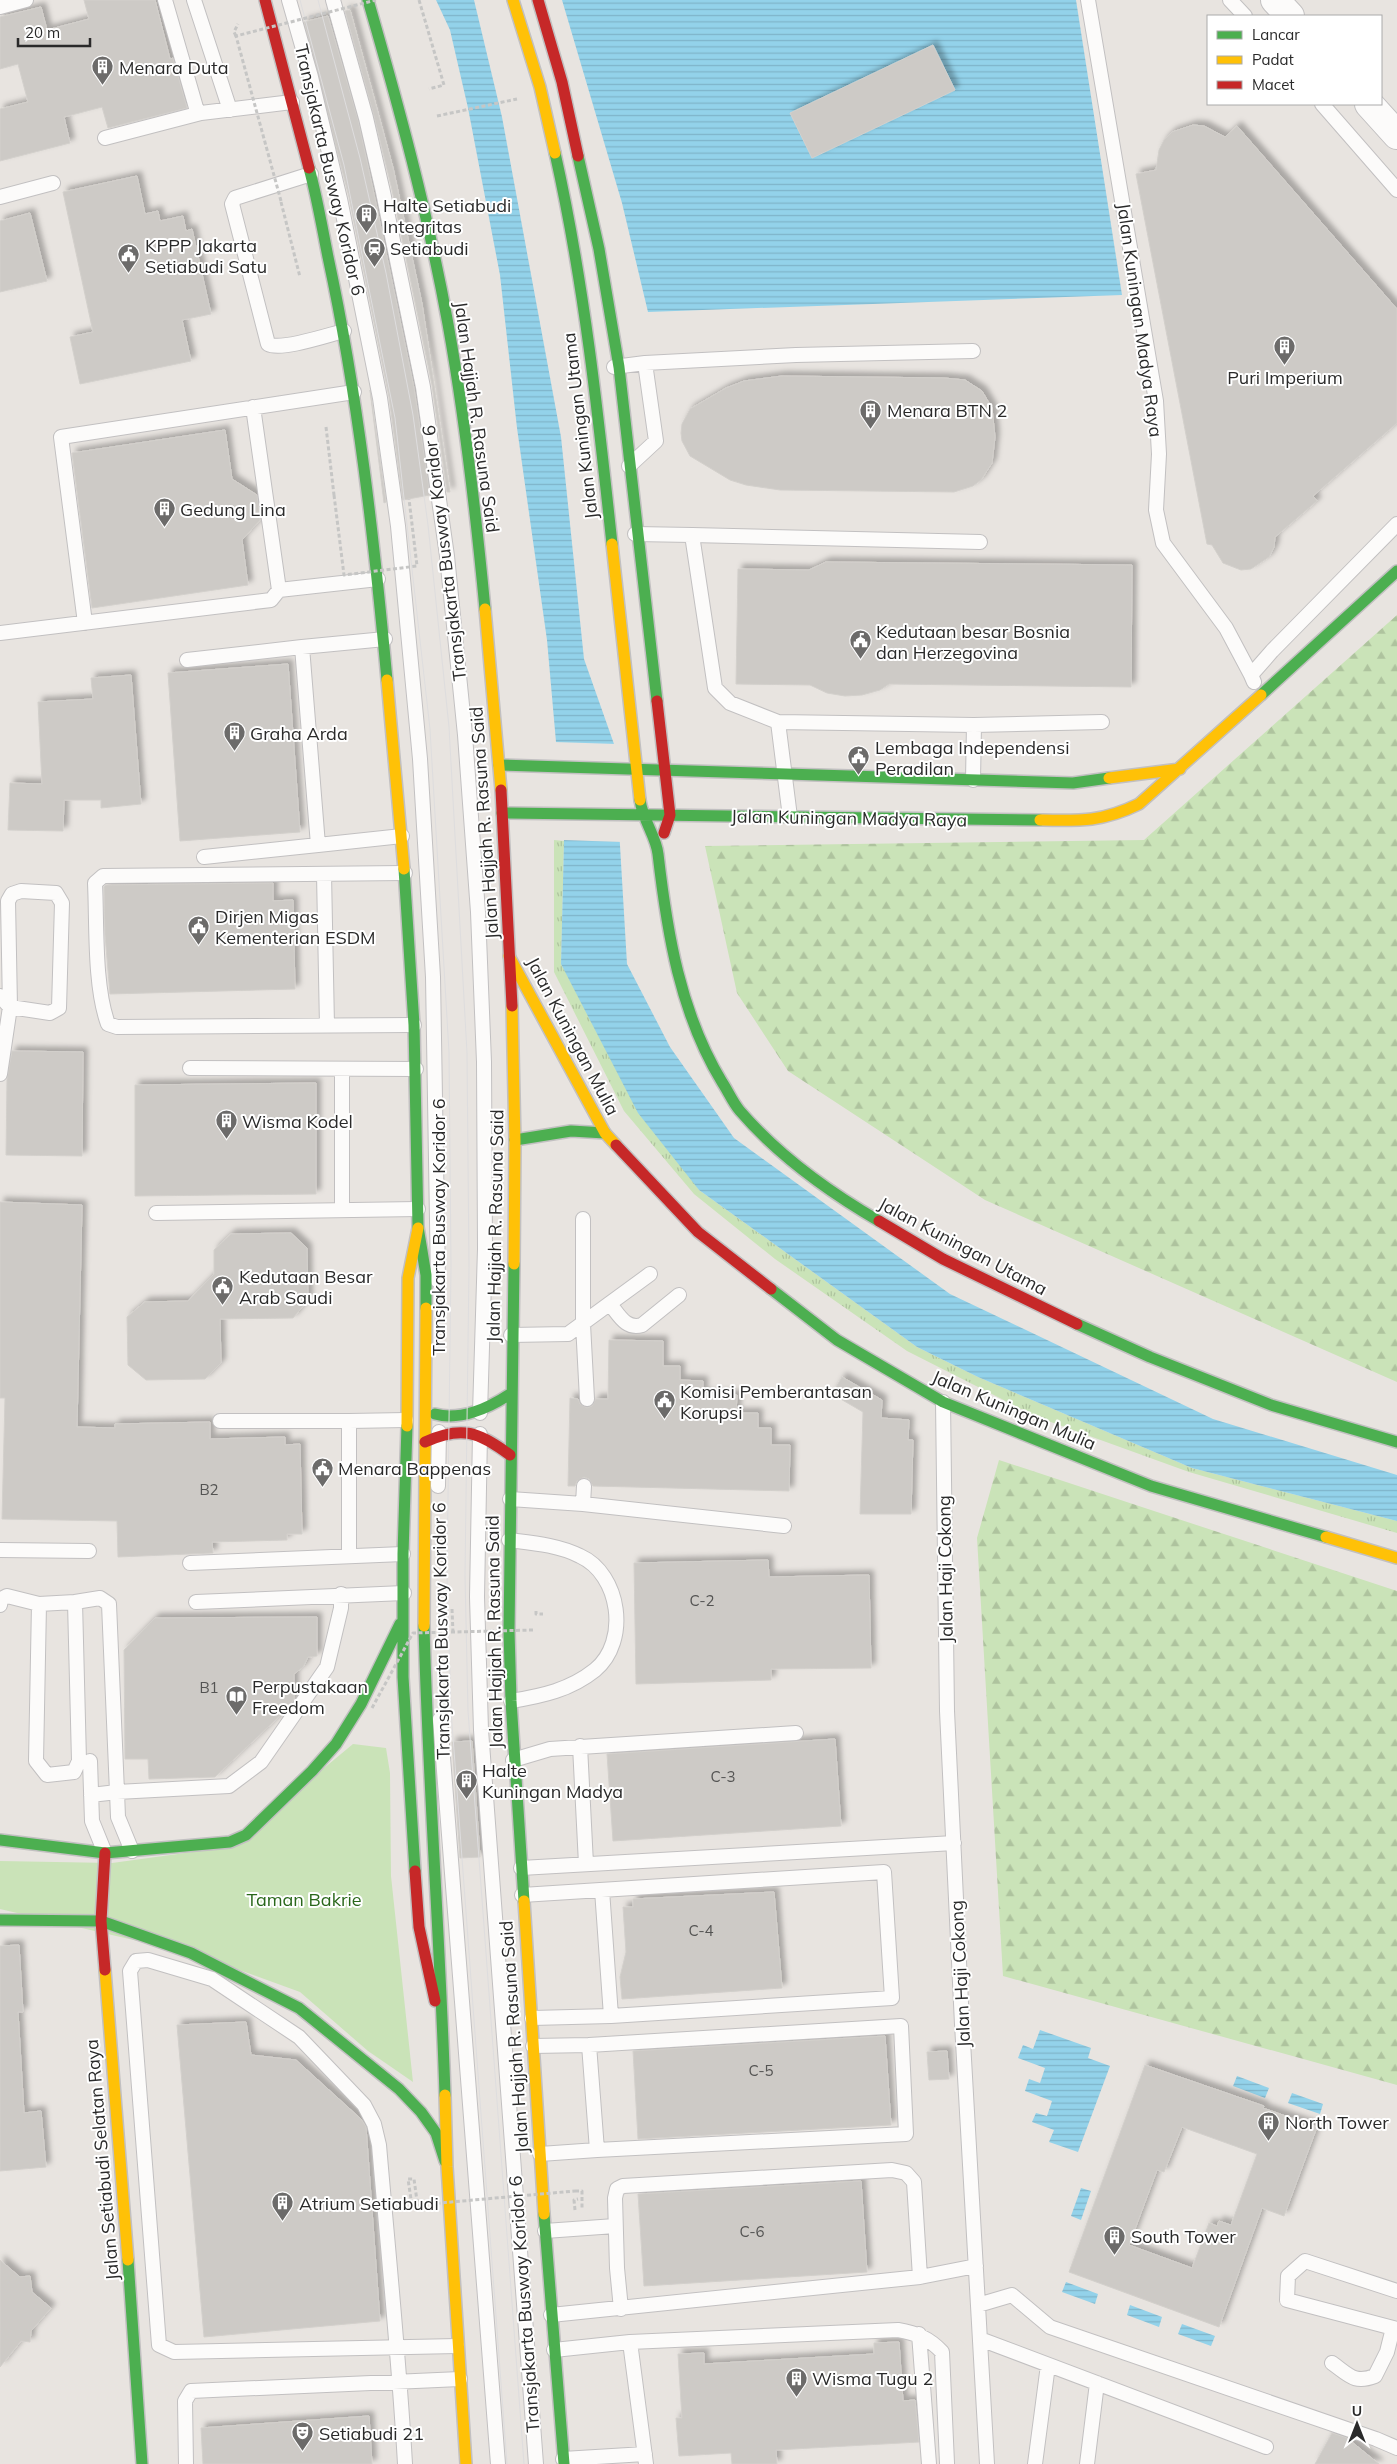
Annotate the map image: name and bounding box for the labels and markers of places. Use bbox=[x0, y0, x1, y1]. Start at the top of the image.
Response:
building icon: Menara Duta bbox=[91, 55, 115, 86]
place label: Menara Duta bbox=[119, 56, 228, 79]
place label: Halte Setiabudi Integritas bbox=[383, 194, 511, 238]
building icon: Halte Setiabudi Integritas bbox=[355, 203, 379, 234]
place label: KPPP Jakarta Setiabudi Satu bbox=[145, 234, 267, 278]
station icon: Setiabudi bbox=[362, 236, 386, 267]
place label: Setiabudi bbox=[390, 237, 469, 260]
public building icon: KPPP Jakarta Setiabudi Satu bbox=[117, 243, 141, 274]
building icon: Puri Imperium bbox=[1273, 335, 1297, 366]
place label: Puri Imperium bbox=[1227, 366, 1343, 389]
building icon: Menara BTN 2 bbox=[859, 398, 883, 429]
place label: Menara BTN 2 bbox=[887, 399, 1007, 422]
building icon: Gedung Lina bbox=[152, 497, 176, 528]
place label: Gedung Lina bbox=[180, 498, 286, 521]
place label: Kedutaan besar Bosnia dan Herzegovina bbox=[876, 620, 1070, 664]
public building icon: Kedutaan besar Bosnia dan Herzegovina bbox=[848, 629, 872, 660]
building icon: Graha Arda bbox=[222, 721, 246, 752]
place label: Graha Arda bbox=[250, 722, 348, 745]
place label: Lembaga Independensi Peradilan bbox=[875, 736, 1070, 780]
public building icon: Lembaga Independensi Peradilan bbox=[847, 745, 871, 776]
place label: Dirjen Migas Kementerian ESDM bbox=[215, 905, 376, 949]
public building icon: Dirjen Migas Kementerian ESDM bbox=[187, 914, 211, 945]
building icon: Wisma Kodel bbox=[214, 1109, 238, 1140]
place label: Wisma Kodel bbox=[242, 1110, 353, 1133]
place label: Kedutaan Besar Arab Saudi bbox=[239, 1265, 373, 1309]
public building icon: Kedutaan Besar Arab Saudi bbox=[211, 1274, 235, 1305]
place label: Komisi Pemberantasan Korupsi bbox=[680, 1380, 872, 1424]
public building icon: Komisi Pemberantasan Korupsi bbox=[652, 1389, 676, 1420]
public building icon: Menara Bappenas bbox=[310, 1456, 334, 1487]
place label: Menara Bappenas bbox=[338, 1457, 491, 1480]
place label: Perpustakaan Freedom bbox=[252, 1675, 368, 1719]
library icon: Perpustakaan Freedom bbox=[224, 1684, 248, 1715]
place label: Halte Kuningan Madya bbox=[482, 1759, 623, 1803]
building icon: Halte Kuningan Madya bbox=[454, 1768, 478, 1799]
building icon: North Tower bbox=[1257, 2110, 1281, 2141]
place label: North Tower bbox=[1285, 2111, 1389, 2134]
building icon: Atrium Setiabudi bbox=[271, 2191, 295, 2222]
place label: Atrium Setiabudi bbox=[299, 2192, 439, 2215]
building icon: South Tower bbox=[1103, 2224, 1127, 2255]
place label: South Tower bbox=[1131, 2225, 1236, 2248]
building icon: Wisma Tugu 2 bbox=[784, 2366, 808, 2397]
place label: Wisma Tugu 2 bbox=[812, 2367, 933, 2390]
theatre icon: Setiabudi 21 bbox=[291, 2421, 315, 2452]
place label: Setiabudi 21 bbox=[319, 2422, 424, 2445]

